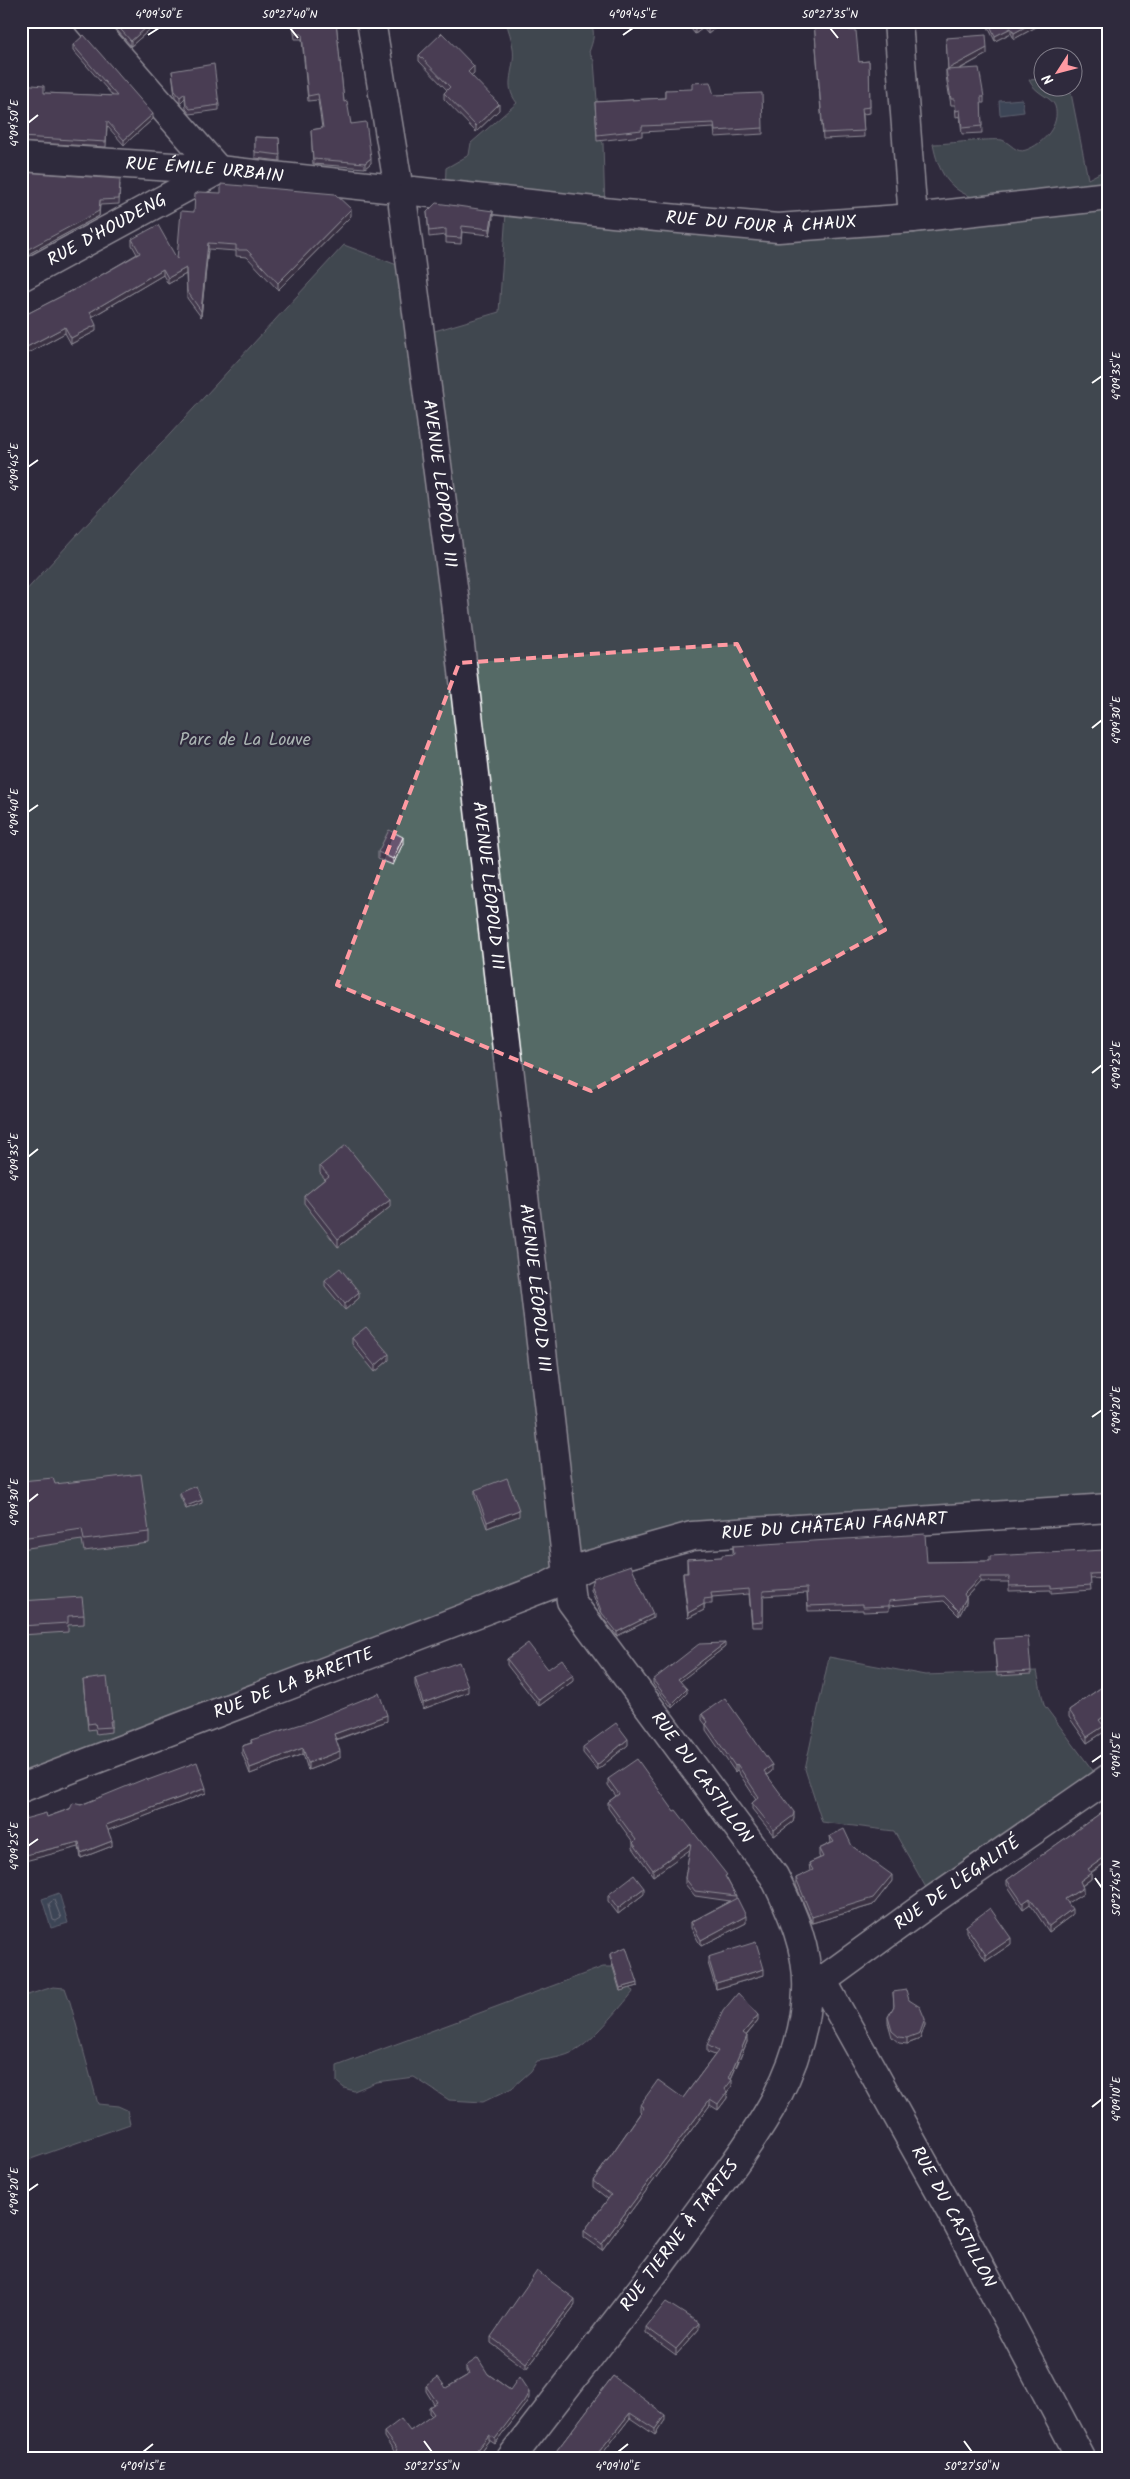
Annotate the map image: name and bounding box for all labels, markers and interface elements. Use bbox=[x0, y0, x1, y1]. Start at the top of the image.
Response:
text: 4°09'50"E bbox=[135, 5, 184, 24]
text: 50°27'40"N bbox=[262, 5, 318, 24]
text: 4°09'45"E bbox=[609, 5, 658, 24]
text: 50°27'35"N bbox=[802, 5, 858, 24]
north arrow bbox=[1032, 48, 1082, 98]
text: N bbox=[1037, 69, 1060, 89]
text: 4°09'50"E bbox=[5, 98, 24, 147]
street label: RUE ÉMILE URBAIN bbox=[125, 149, 285, 191]
street label: RUE D'HOUDENG bbox=[42, 186, 172, 275]
street label: RUE DU FOUR À CHAUX bbox=[664, 203, 859, 243]
text: 4°09'35"E bbox=[1107, 351, 1126, 400]
street label: AVENUE LÉOPOLD III bbox=[414, 398, 465, 570]
text: 4°09'45"E bbox=[5, 442, 24, 491]
text: 4°09'30"E bbox=[1107, 695, 1126, 744]
park label: Parc de La Louve bbox=[179, 726, 311, 755]
text: 4°09'40"E bbox=[5, 787, 24, 836]
street label: AVENUE LÉOPOLD III bbox=[464, 800, 512, 972]
text: 4°09'25"E bbox=[1107, 1040, 1126, 1089]
text: 4°09'35"E bbox=[5, 1132, 24, 1181]
street label: AVENUE LÉOPOLD III bbox=[510, 1202, 559, 1374]
text: 4°09'20"E bbox=[1107, 1385, 1126, 1434]
text: 4°09'30"E bbox=[5, 1477, 24, 1526]
street label: RUE DU CHÂTEAU FAGNART bbox=[720, 1504, 949, 1548]
street label: RUE DE LA BARETTE bbox=[209, 1639, 379, 1727]
street label: RUE DU CASTILLON bbox=[643, 1706, 760, 1850]
text: 4°09'15"E bbox=[1107, 1731, 1126, 1778]
text: 4°09'25"E bbox=[5, 1821, 24, 1870]
street label: RUE DE L'EGALITÉ bbox=[888, 1829, 1027, 1938]
text: 50°27'45"N bbox=[1107, 1860, 1126, 1916]
text: 4°09'10"E bbox=[1107, 2076, 1126, 2122]
street label: RUE DU CASTILLON bbox=[903, 2141, 1003, 2293]
street label: RUE TIERNE À TARTES bbox=[613, 2153, 747, 2318]
text: 4°09'20"E bbox=[5, 2166, 24, 2215]
text: 4°09'15"E bbox=[120, 2457, 167, 2476]
text: 50°27'55"N bbox=[404, 2457, 460, 2476]
text: 4°09'10"E bbox=[595, 2457, 641, 2476]
text: 50°27'50"N bbox=[944, 2457, 1000, 2476]

